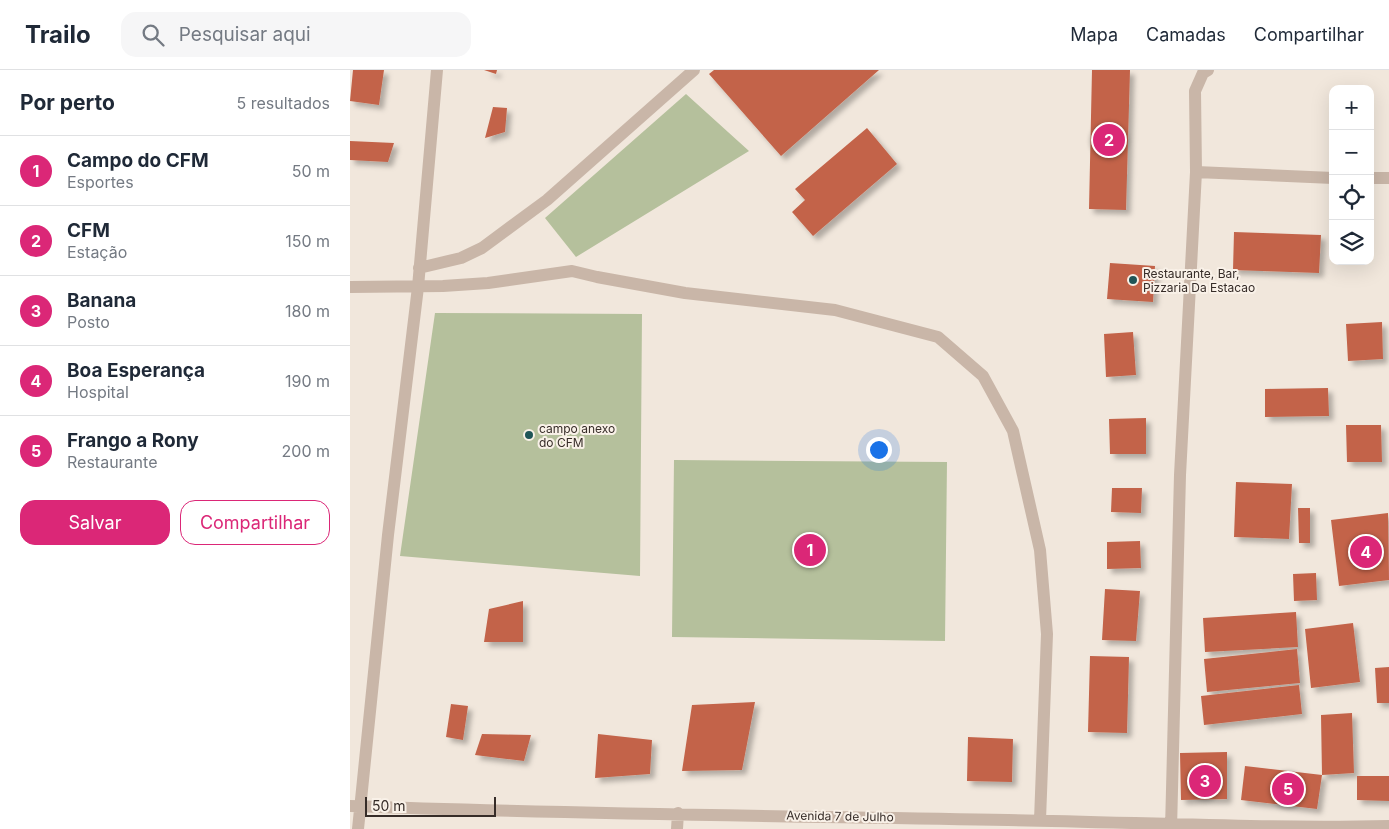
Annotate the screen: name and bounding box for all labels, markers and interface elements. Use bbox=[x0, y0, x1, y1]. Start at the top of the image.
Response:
search box bbox=[121, 12, 471, 57]
text: Trailo bbox=[25, 20, 91, 49]
icon: search bbox=[139, 21, 167, 49]
text: Pesquisar aqui bbox=[179, 23, 311, 46]
text: Mapa bbox=[1070, 24, 1118, 45]
text: Camadas bbox=[1146, 24, 1226, 45]
text: Compartilhar bbox=[1254, 24, 1364, 45]
map controls bbox=[1329, 85, 1374, 265]
button: + bbox=[1329, 85, 1374, 130]
text: Por perto bbox=[20, 90, 115, 115]
text: 5 resultados bbox=[237, 93, 330, 113]
pin: 2 bbox=[1093, 121, 1125, 159]
button: − bbox=[1329, 130, 1374, 175]
text: Campo do CFM bbox=[67, 149, 209, 172]
text: 1 bbox=[33, 161, 39, 181]
text: 50 m bbox=[292, 161, 330, 181]
text: Esportes bbox=[67, 172, 134, 192]
button: locate bbox=[1329, 175, 1374, 220]
text: CFM bbox=[67, 219, 110, 242]
button: layers bbox=[1329, 220, 1374, 265]
text: 2 bbox=[31, 231, 41, 251]
text: 150 m bbox=[285, 231, 330, 251]
text: Estação bbox=[67, 242, 127, 262]
place label: Restaurante, Bar, Pizzaria Da Estacao bbox=[1143, 266, 1255, 295]
marker: Restaurante, Bar, Pizzaria Da Estacao bbox=[1127, 274, 1139, 286]
text: Banana bbox=[67, 289, 136, 312]
text: 3 bbox=[31, 301, 41, 321]
text: 180 m bbox=[285, 301, 330, 321]
text: Posto bbox=[67, 312, 110, 332]
text: Boa Esperança bbox=[67, 359, 205, 382]
text: 4 bbox=[31, 371, 41, 391]
text: 190 m bbox=[285, 371, 330, 391]
text: Hospital bbox=[67, 382, 129, 402]
place label: campo anexo do CFM bbox=[539, 421, 615, 450]
text: Frango a Rony bbox=[67, 429, 199, 452]
marker: campo anexo do CFM bbox=[523, 429, 535, 441]
your location bbox=[866, 437, 892, 463]
text: 5 bbox=[31, 441, 41, 461]
text: 200 m bbox=[282, 441, 330, 461]
text: Restaurante bbox=[67, 452, 157, 472]
button: Salvar bbox=[20, 500, 170, 545]
button: Compartilhar bbox=[180, 500, 330, 545]
pin: 1 bbox=[794, 531, 826, 569]
pin: 4 bbox=[1350, 533, 1382, 571]
pin: 3 bbox=[1189, 762, 1221, 800]
pin: 5 bbox=[1272, 770, 1304, 808]
scale bar bbox=[365, 794, 496, 817]
text: 50 m bbox=[372, 797, 406, 814]
street label: Avenida 7 de Julho bbox=[786, 808, 894, 824]

